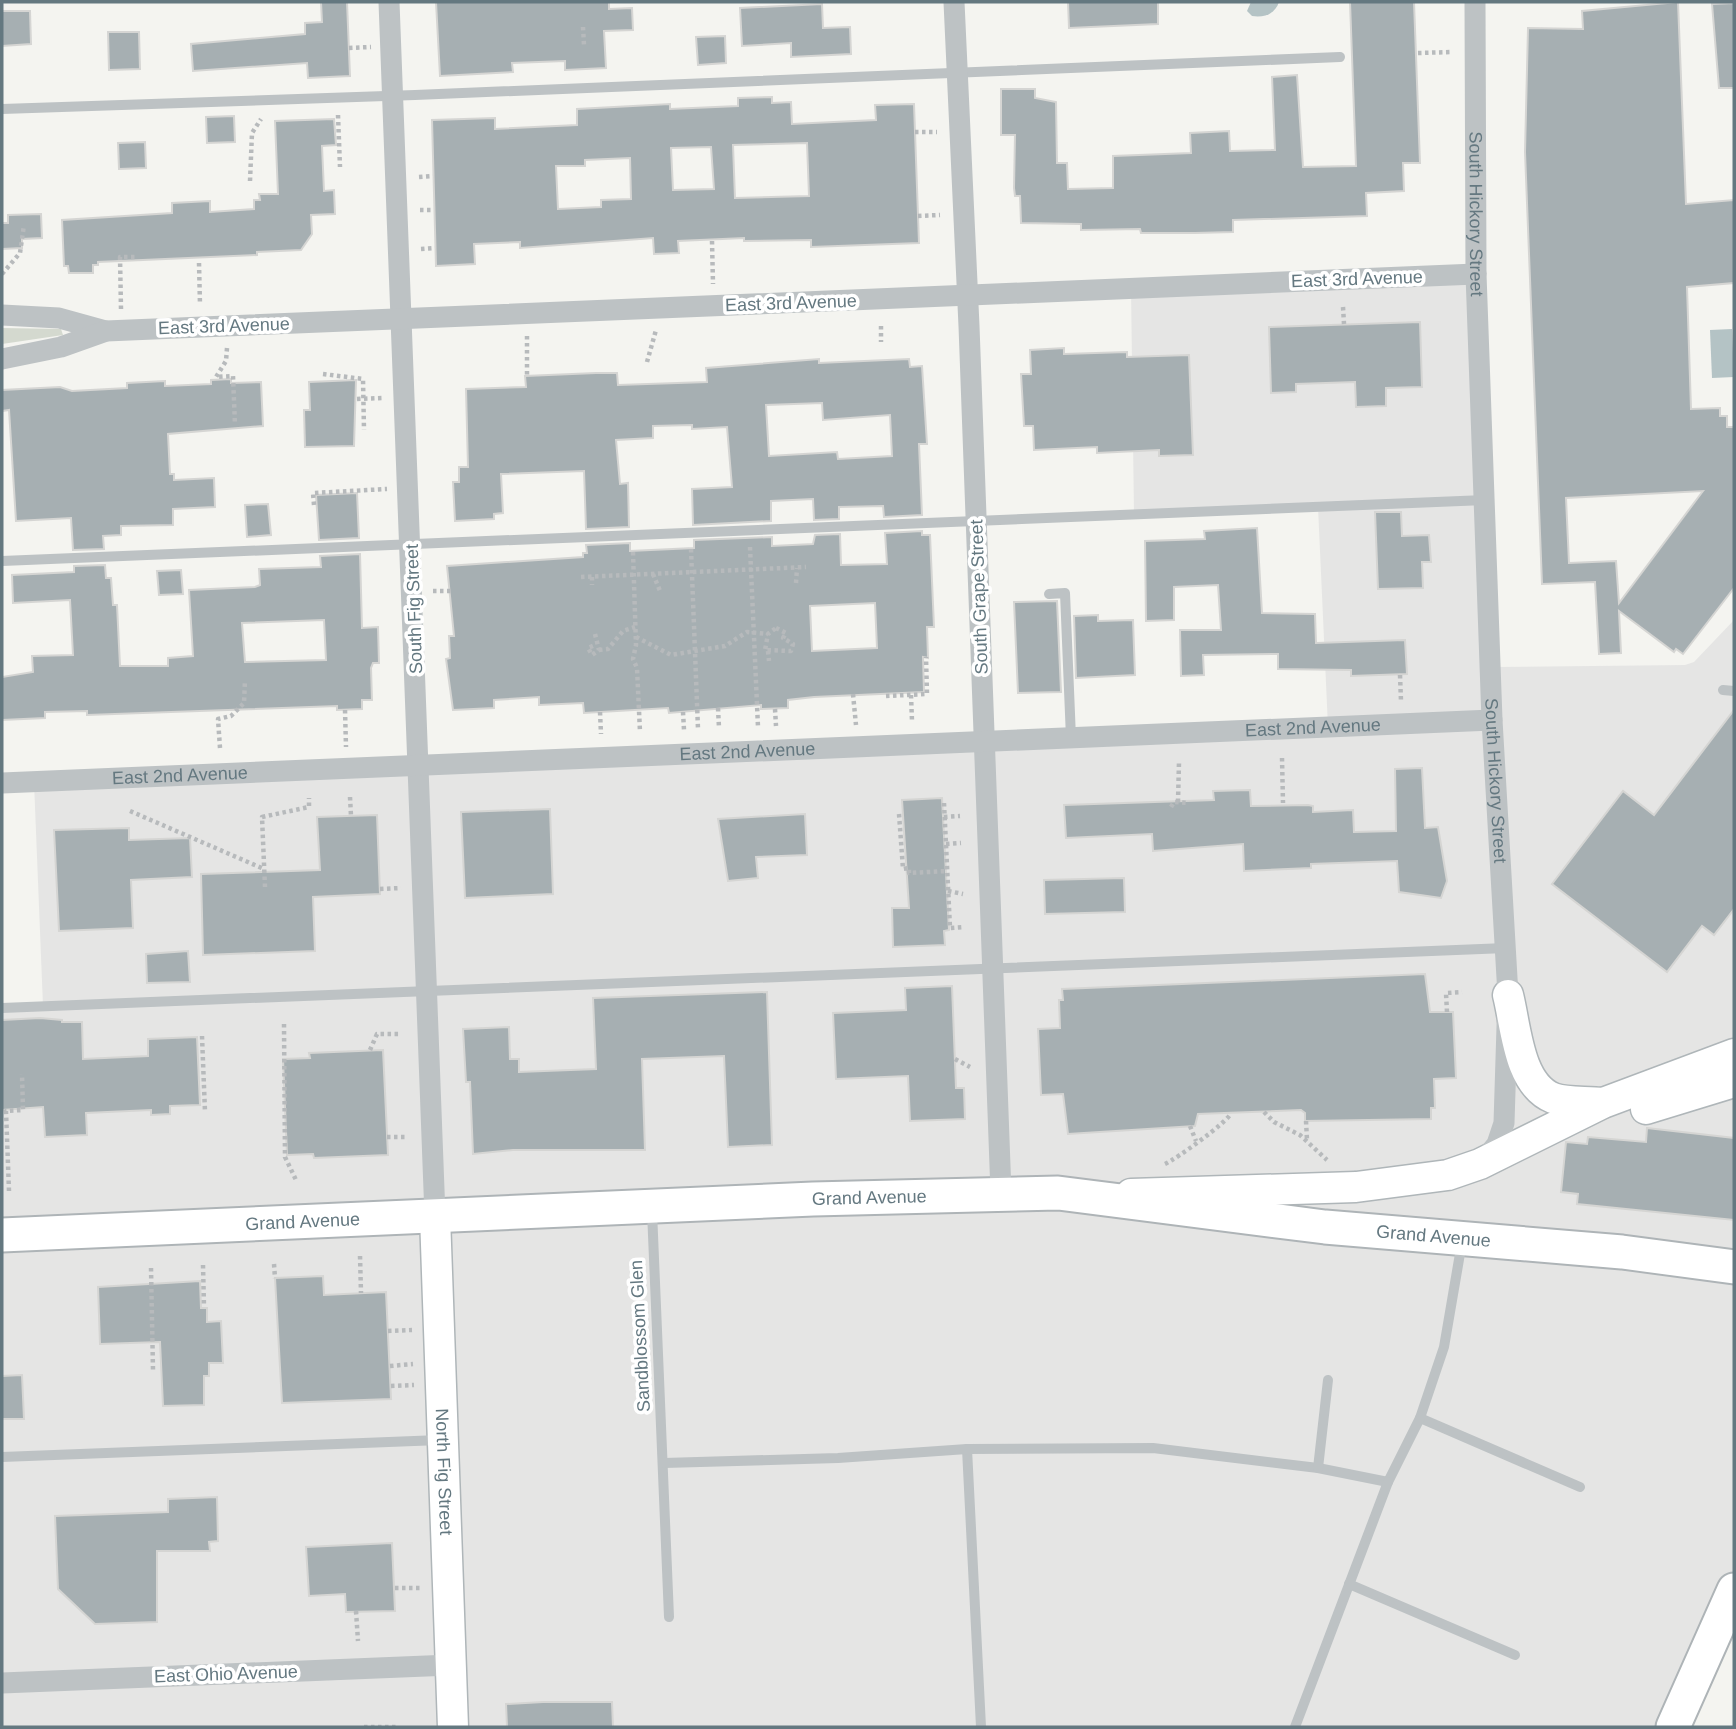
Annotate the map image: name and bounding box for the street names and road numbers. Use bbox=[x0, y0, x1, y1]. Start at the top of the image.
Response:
street label: South Hickory Street bbox=[1465, 131, 1487, 297]
street label: East 3rd Avenue bbox=[1291, 267, 1423, 291]
street label: East 3rd Avenue bbox=[725, 291, 857, 315]
street label: East 3rd Avenue bbox=[158, 314, 290, 338]
street label: South Grape Street bbox=[966, 519, 992, 675]
street label: South Fig Street bbox=[402, 544, 426, 674]
street label: South Hickory Street bbox=[1481, 698, 1510, 864]
street label: East 2nd Avenue bbox=[1245, 715, 1381, 740]
street label: East 2nd Avenue bbox=[679, 739, 816, 764]
street label: East 2nd Avenue bbox=[112, 763, 248, 788]
street label: Grand Avenue bbox=[812, 1186, 927, 1209]
street label: Grand Avenue bbox=[245, 1209, 361, 1234]
street label: Grand Avenue bbox=[1376, 1221, 1492, 1251]
street label: Sandblossom Glen bbox=[626, 1260, 654, 1412]
street label: North Fig Street bbox=[432, 1408, 456, 1536]
street label: East Ohio Avenue bbox=[154, 1661, 298, 1687]

